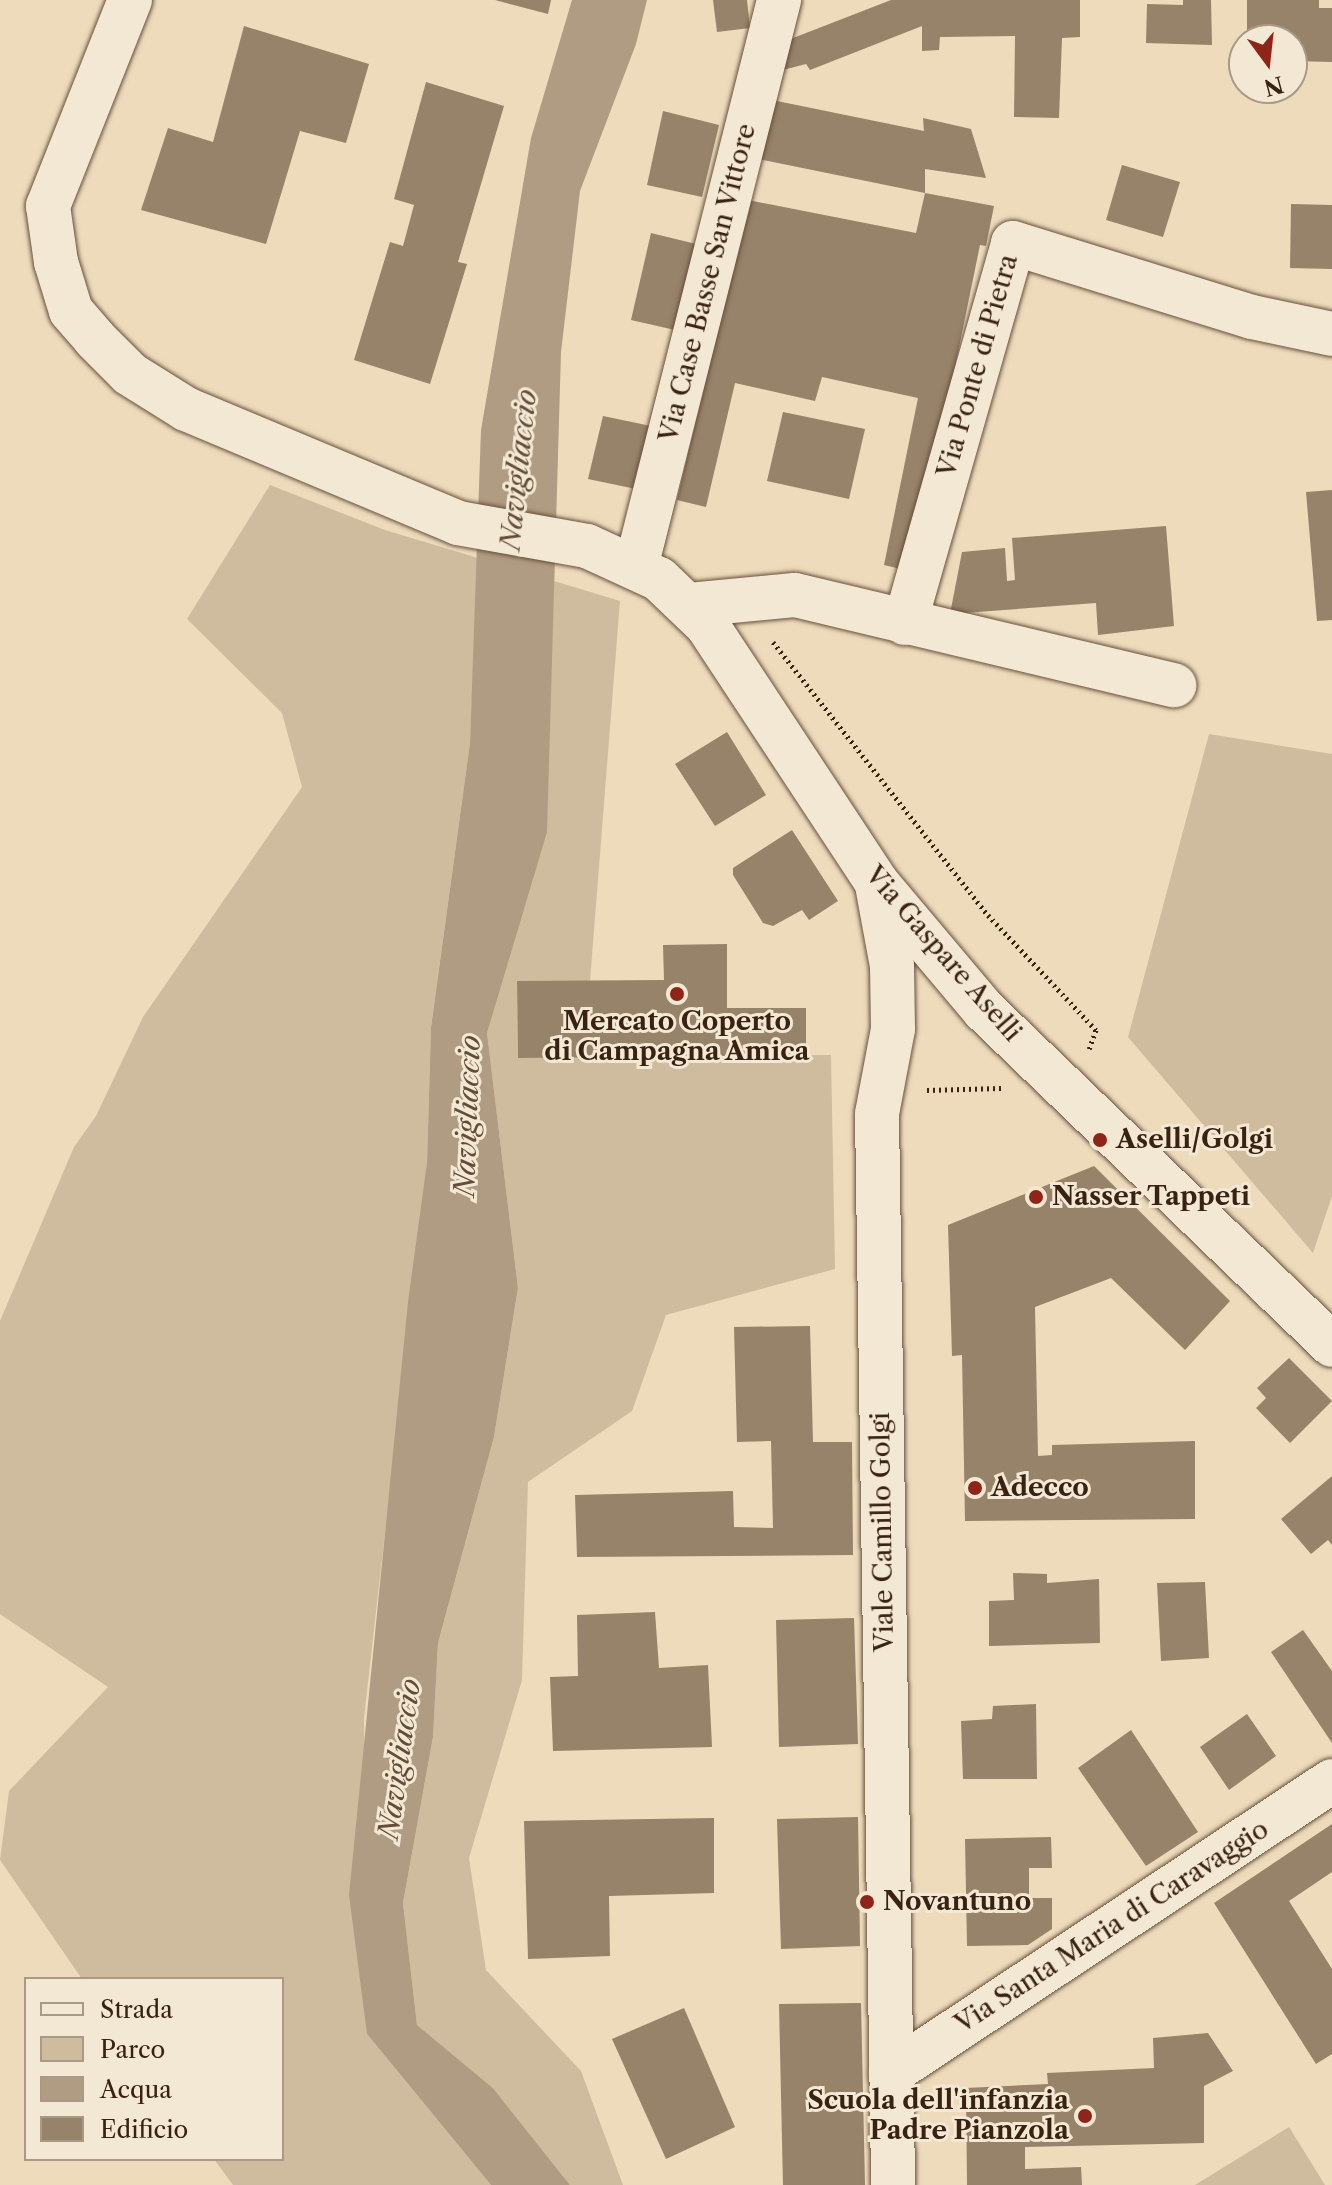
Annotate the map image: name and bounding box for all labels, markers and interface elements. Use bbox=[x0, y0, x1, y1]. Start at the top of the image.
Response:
north arrow bbox=[1228, 24, 1308, 104]
text: N bbox=[1261, 70, 1287, 101]
street label: Via Case Basse San Vittore bbox=[653, 120, 763, 446]
street label: Via Ponte di Pietra bbox=[931, 251, 1025, 481]
water label: Navigliaccio bbox=[493, 388, 543, 552]
street label: Via Gaspare Aselli bbox=[858, 859, 1028, 1049]
marker: Mercato Coperto di Campagna Amica bbox=[668, 985, 686, 1003]
place label: Mercato Coperto di Campagna Amica bbox=[544, 1006, 810, 1068]
water label: Navigliaccio bbox=[447, 1035, 487, 1197]
place label: Aselli/Golgi bbox=[1116, 1124, 1273, 1156]
marker: Aselli/Golgi bbox=[1091, 1131, 1109, 1149]
place label: Nasser Tappeti bbox=[1052, 1181, 1251, 1213]
marker: Nasser Tappeti bbox=[1027, 1188, 1045, 1206]
street label: Viale Camillo Golgi bbox=[865, 1412, 901, 1652]
place label: Adecco bbox=[991, 1472, 1089, 1504]
marker: Adecco bbox=[966, 1479, 984, 1497]
water label: Navigliaccio bbox=[371, 1677, 427, 1841]
street label: Via Santa Maria di Caravaggio bbox=[949, 1814, 1275, 2040]
place label: Novantuno bbox=[883, 1886, 1031, 1918]
marker: Novantuno bbox=[858, 1893, 876, 1911]
legend bbox=[24, 1977, 284, 2161]
text: Strada bbox=[100, 1995, 173, 2024]
text: Parco bbox=[100, 2035, 165, 2064]
text: Acqua bbox=[100, 2075, 172, 2104]
place label: Scuola dell'infanzia Padre Pianzola bbox=[807, 2085, 1069, 2146]
marker: Scuola dell'infanzia Padre Pianzola bbox=[1076, 2107, 1094, 2125]
text: Edificio bbox=[100, 2115, 188, 2144]

